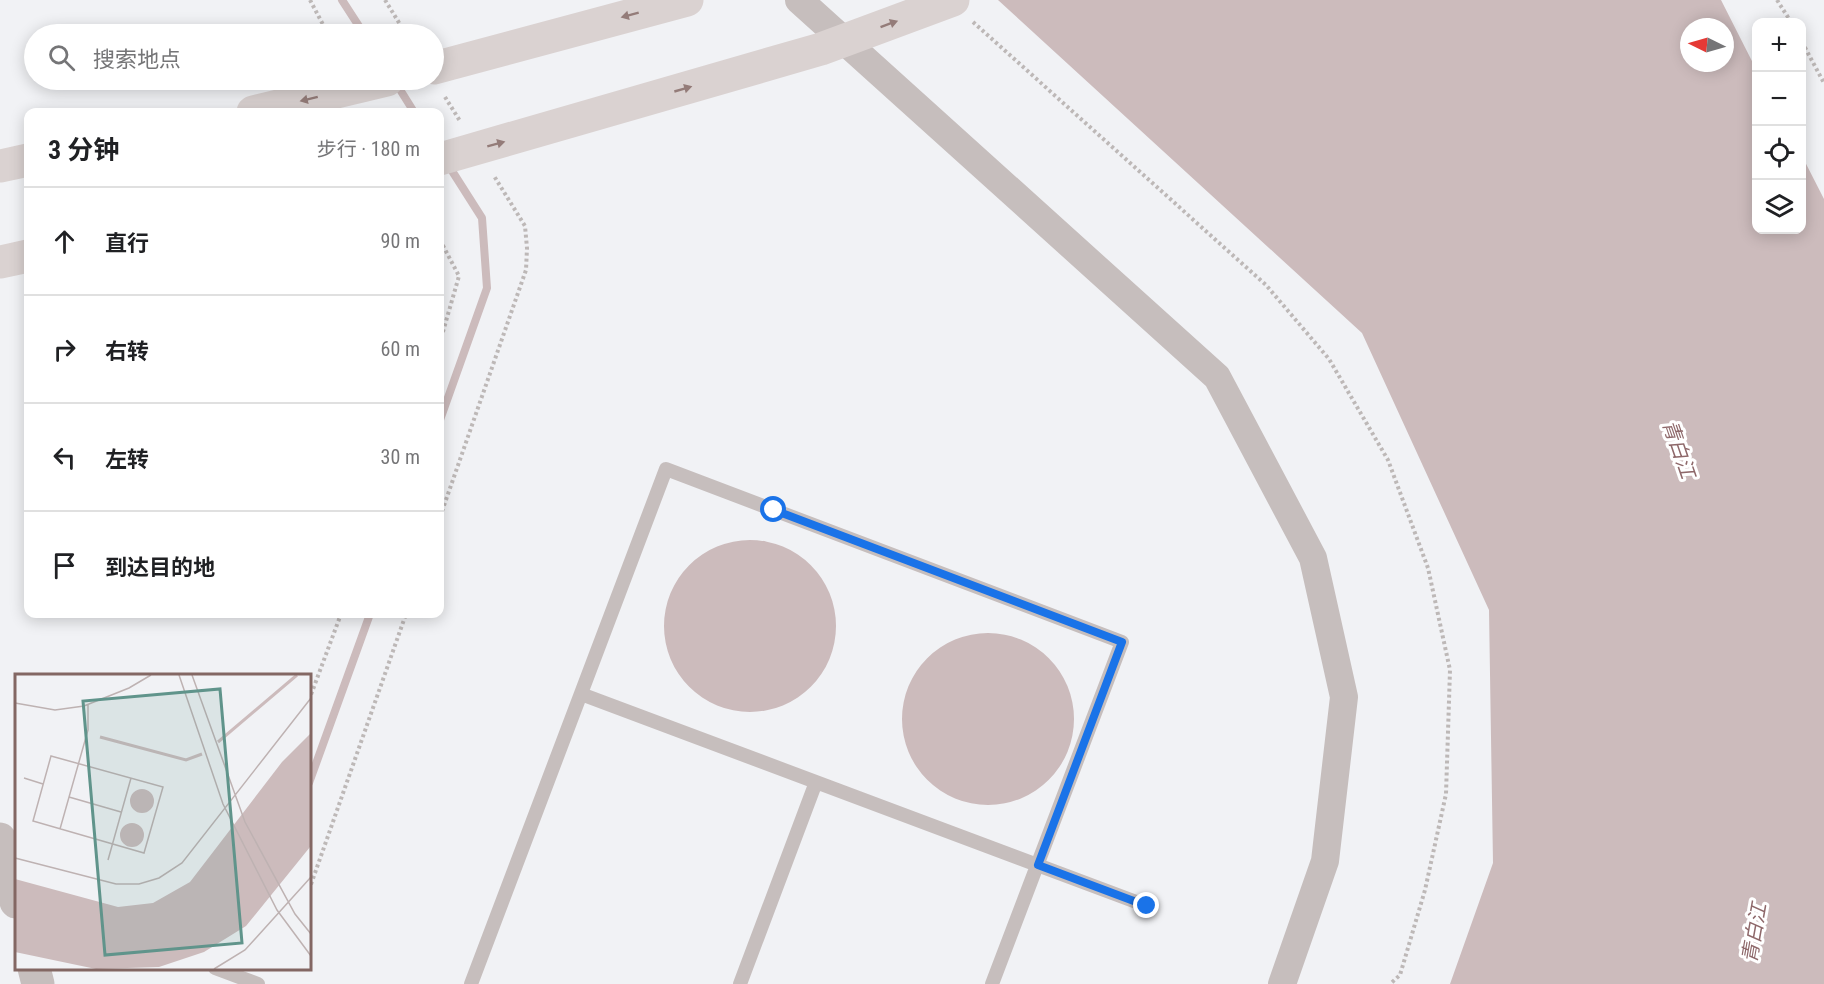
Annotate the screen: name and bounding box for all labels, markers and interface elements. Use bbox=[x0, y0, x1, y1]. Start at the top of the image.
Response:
one-way arrow bbox=[621, 11, 639, 20]
one-way arrow bbox=[880, 18, 898, 28]
north arrow bbox=[1680, 18, 1734, 72]
map controls bbox=[1752, 18, 1806, 234]
button: + bbox=[1752, 18, 1806, 72]
search box bbox=[24, 24, 444, 90]
icon: search bbox=[45, 41, 78, 74]
text: 搜索地点 bbox=[93, 47, 181, 72]
button: − bbox=[1752, 72, 1806, 126]
one-way arrow bbox=[674, 84, 692, 93]
one-way arrow bbox=[300, 94, 319, 104]
button: locate bbox=[1752, 126, 1806, 180]
text: 3 分钟 bbox=[48, 135, 119, 165]
text: 步行 · 180 m bbox=[317, 137, 420, 161]
one-way arrow bbox=[487, 139, 505, 148]
button: layers bbox=[1752, 180, 1806, 234]
icon: ahead bbox=[48, 225, 81, 258]
text: 90 m bbox=[381, 229, 420, 253]
text: 直行 bbox=[105, 231, 149, 256]
icon: right bbox=[48, 333, 81, 366]
text: 60 m bbox=[381, 337, 420, 361]
text: 右转 bbox=[105, 339, 149, 364]
water label: 青白江 bbox=[1658, 417, 1701, 483]
icon: left bbox=[48, 441, 81, 474]
text: 30 m bbox=[381, 445, 420, 469]
text: 左转 bbox=[105, 447, 149, 472]
route start bbox=[760, 496, 786, 522]
icon: arrive bbox=[48, 549, 81, 582]
text: 到达目的地 bbox=[105, 555, 215, 580]
inset map bbox=[15, 674, 310, 969]
route end bbox=[1133, 892, 1159, 918]
water label: 青白江 bbox=[1737, 899, 1771, 965]

